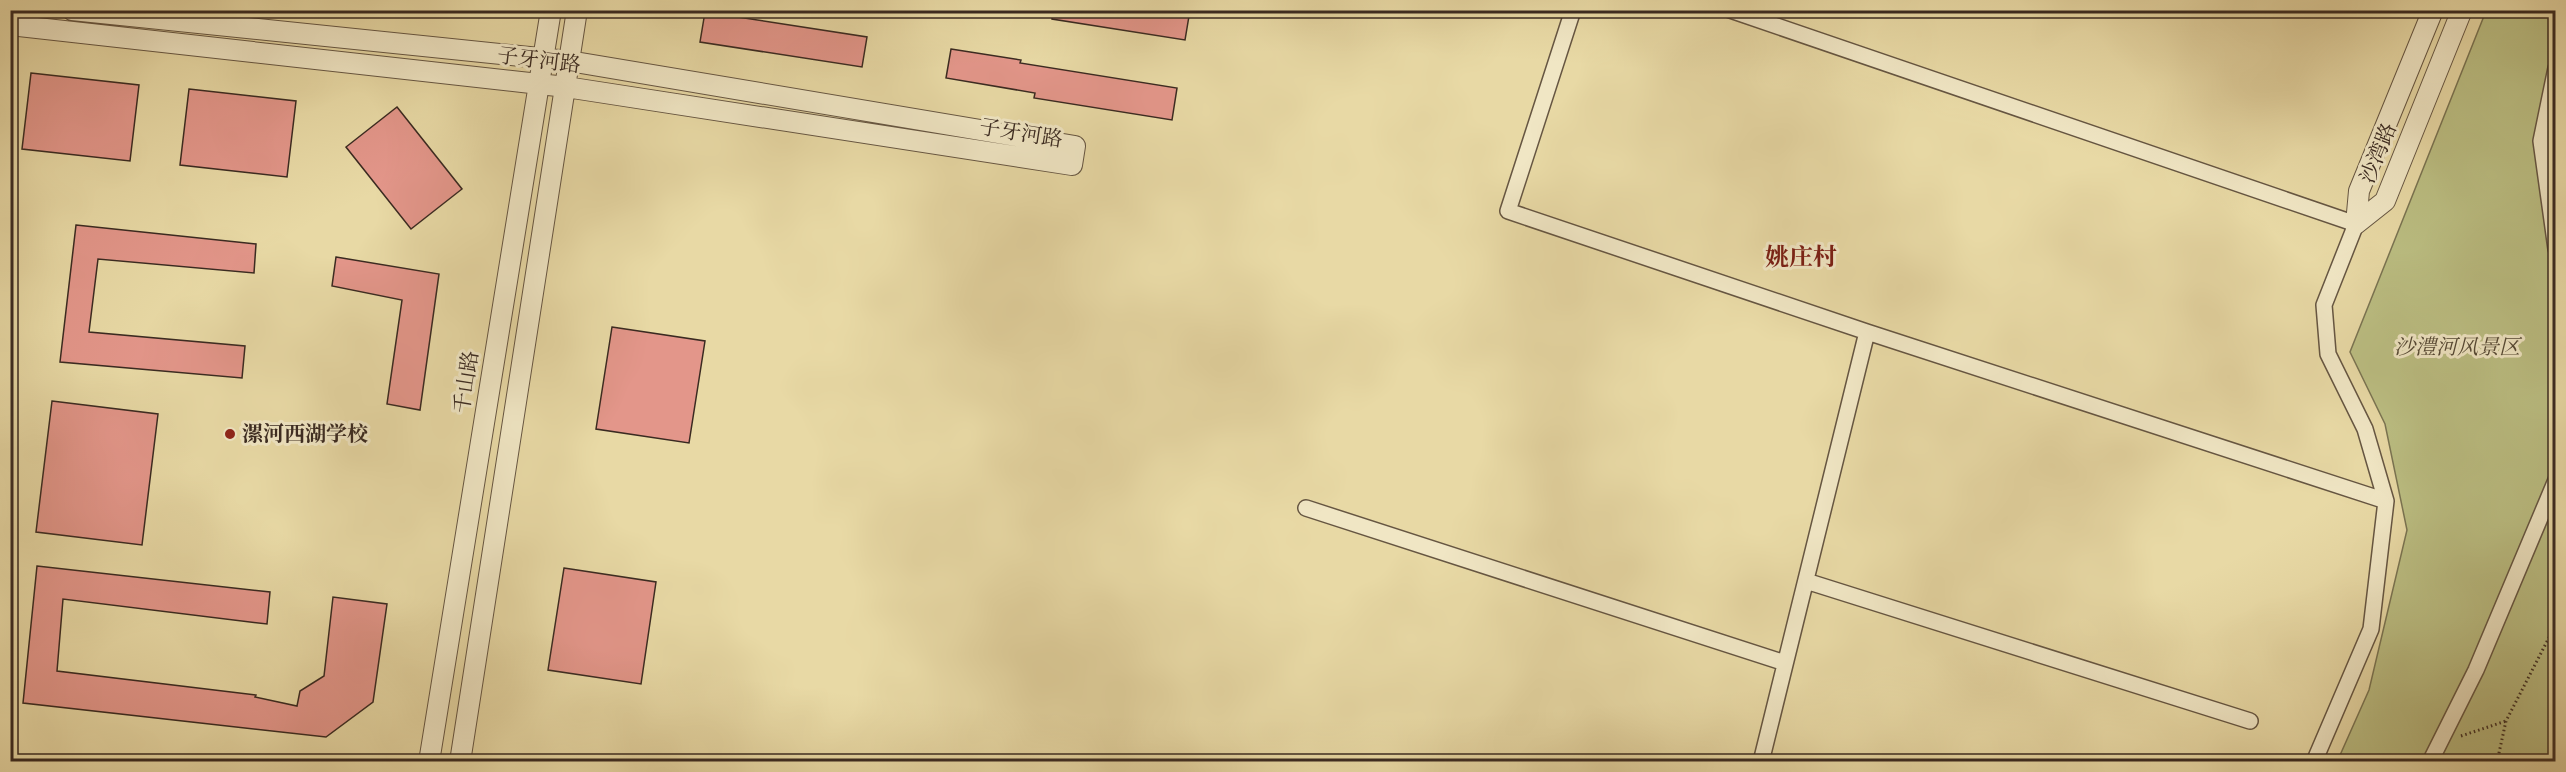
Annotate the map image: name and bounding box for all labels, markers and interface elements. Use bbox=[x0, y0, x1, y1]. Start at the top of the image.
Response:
street label: 子牙河路 bbox=[496, 42, 582, 77]
street label: 子牙河路 bbox=[978, 114, 1065, 151]
street label: 沙湾路 bbox=[2354, 119, 2401, 187]
district label: 姚庄村 bbox=[1765, 242, 1837, 271]
park label: 沙澧河风景区 bbox=[2394, 334, 2523, 359]
street label: 千山路 bbox=[448, 349, 483, 415]
place label: 漯河西湖学校 bbox=[242, 421, 368, 446]
marker: 漯河西湖学校 bbox=[223, 427, 237, 441]

